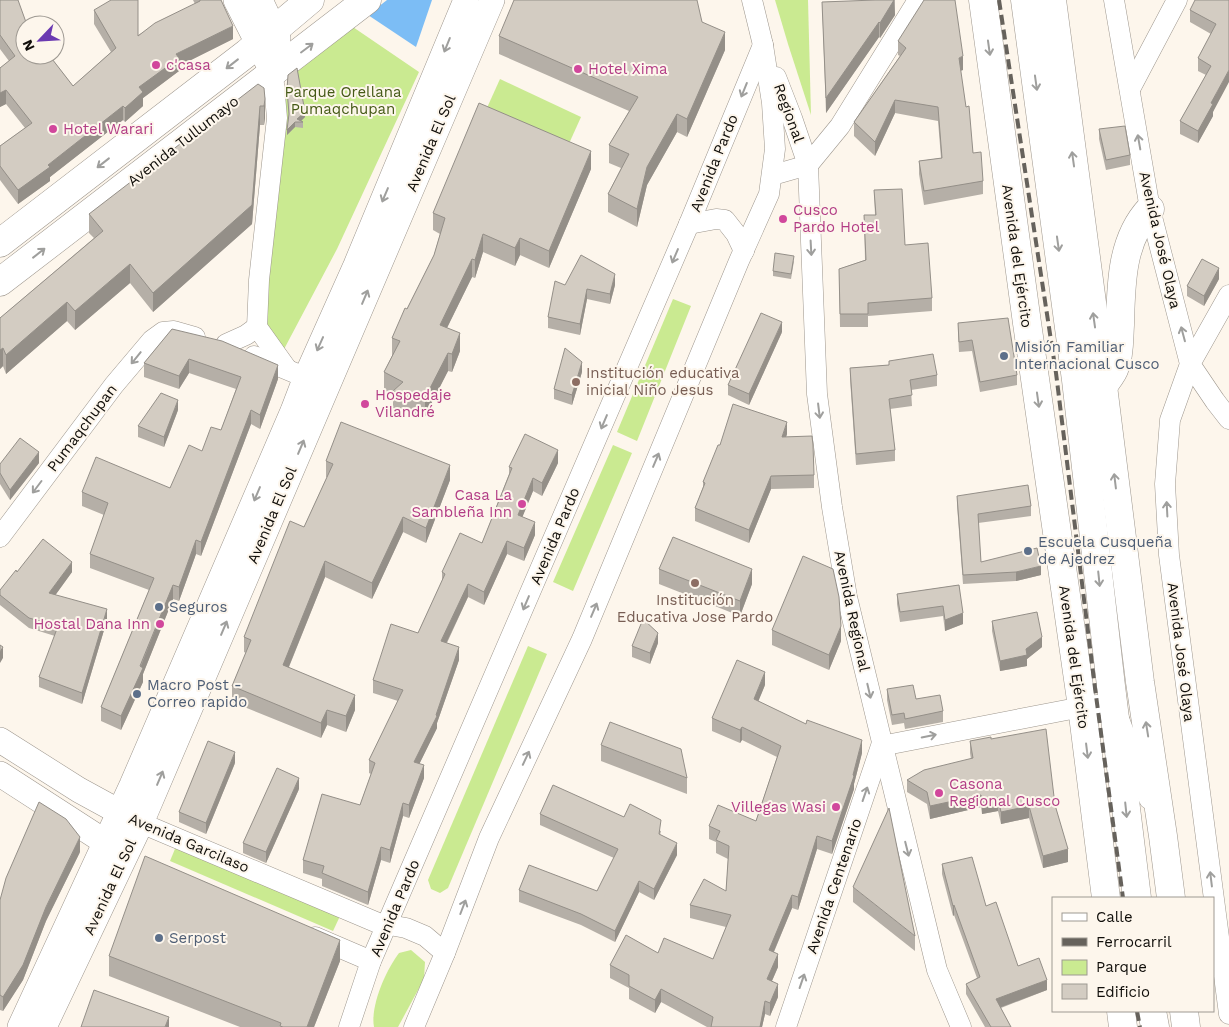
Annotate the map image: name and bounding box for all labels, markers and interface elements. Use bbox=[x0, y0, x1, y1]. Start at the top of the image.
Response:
north arrow bbox=[15, 15, 65, 65]
text: N bbox=[19, 37, 38, 54]
one-way arrow bbox=[442, 37, 452, 52]
one-way arrow bbox=[984, 40, 994, 56]
one-way arrow bbox=[300, 42, 313, 53]
place label: c'casa bbox=[166, 56, 211, 74]
marker: c'casa bbox=[150, 59, 162, 71]
one-way arrow bbox=[226, 59, 239, 70]
place label: Hotel Xima bbox=[588, 60, 668, 78]
marker: Hotel Xima bbox=[572, 63, 584, 75]
one-way arrow bbox=[1031, 75, 1041, 91]
street label: Regional bbox=[770, 81, 808, 145]
one-way arrow bbox=[739, 82, 749, 97]
park label: Parque Orellana Pumaqchupan bbox=[284, 83, 402, 118]
street label: Avenida El Sol bbox=[402, 91, 460, 194]
street label: Avenida Tullumayo bbox=[124, 92, 242, 190]
street label: Avenida Pardo bbox=[686, 112, 742, 214]
place label: Hotel Warari bbox=[63, 120, 153, 138]
marker: Hotel Warari bbox=[47, 123, 59, 135]
one-way arrow bbox=[1133, 134, 1143, 150]
one-way arrow bbox=[1068, 151, 1078, 167]
one-way arrow bbox=[97, 158, 110, 169]
street label: Avenida José Olaya bbox=[1135, 170, 1185, 311]
street label: Avenida del Ejército bbox=[998, 183, 1036, 329]
one-way arrow bbox=[380, 187, 389, 202]
place label: Cusco Pardo Hotel bbox=[793, 201, 880, 236]
marker: Cusco Pardo Hotel bbox=[777, 213, 789, 225]
one-way arrow bbox=[1053, 236, 1063, 252]
one-way arrow bbox=[806, 240, 815, 256]
one-way arrow bbox=[32, 247, 45, 258]
one-way arrow bbox=[670, 248, 680, 263]
one-way arrow bbox=[361, 290, 370, 305]
one-way arrow bbox=[1089, 312, 1099, 328]
one-way arrow bbox=[1177, 327, 1187, 343]
one-way arrow bbox=[315, 336, 325, 351]
place label: Misión Familiar Internacional Cusco bbox=[1014, 338, 1160, 373]
marker: Misión Familiar Internacional Cusco bbox=[998, 350, 1010, 362]
one-way arrow bbox=[131, 352, 142, 365]
place label: Institución educativa inicial Niño Jesus bbox=[586, 364, 740, 399]
marker: Institución educativa inicial Niño Jesus bbox=[570, 376, 582, 388]
street label: Pumaqchupan bbox=[43, 381, 121, 475]
place label: Hospedaje Vilandré bbox=[375, 386, 451, 421]
one-way arrow bbox=[1033, 392, 1043, 408]
marker: Hospedaje Vilandré bbox=[359, 398, 371, 410]
one-way arrow bbox=[814, 402, 824, 418]
one-way arrow bbox=[599, 414, 608, 429]
one-way arrow bbox=[298, 439, 307, 454]
one-way arrow bbox=[652, 453, 662, 468]
street label: Avenida El Sol bbox=[243, 463, 301, 566]
one-way arrow bbox=[1110, 473, 1120, 489]
one-way arrow bbox=[32, 480, 43, 493]
street label: Avenida Pardo bbox=[526, 485, 584, 587]
one-way arrow bbox=[252, 486, 262, 501]
place label: Casa La Sambleña Inn bbox=[412, 486, 513, 521]
marker: Casa La Sambleña Inn bbox=[516, 498, 528, 510]
one-way arrow bbox=[1162, 502, 1171, 518]
place label: Escuela Cusqueña de Ajedrez bbox=[1038, 533, 1173, 568]
marker: Escuela Cusqueña de Ajedrez bbox=[1022, 545, 1034, 557]
street label: Avenida Regional bbox=[830, 549, 874, 674]
one-way arrow bbox=[1094, 571, 1104, 587]
marker: Institución Educativa Jose Pardo bbox=[689, 577, 701, 589]
street label: Avenida José Olaya bbox=[1164, 581, 1199, 723]
street label: Avenida del Ejército bbox=[1055, 584, 1093, 730]
place label: Institución Educativa Jose Pardo bbox=[617, 591, 773, 626]
one-way arrow bbox=[520, 595, 530, 610]
place label: Seguros bbox=[169, 598, 227, 616]
marker: Seguros bbox=[153, 601, 165, 613]
one-way arrow bbox=[590, 603, 599, 618]
place label: Hostal Dana Inn bbox=[33, 615, 150, 633]
marker: Hostal Dana Inn bbox=[154, 618, 166, 630]
one-way arrow bbox=[219, 621, 229, 636]
place label: Macro Post - Correo rapido bbox=[147, 676, 247, 711]
one-way arrow bbox=[865, 683, 874, 699]
marker: Macro Post - Correo rapido bbox=[131, 688, 143, 700]
one-way arrow bbox=[1142, 721, 1152, 737]
one-way arrow bbox=[921, 731, 937, 741]
one-way arrow bbox=[1082, 743, 1092, 759]
one-way arrow bbox=[522, 751, 532, 766]
one-way arrow bbox=[156, 771, 165, 786]
place label: Casona Regional Cusco bbox=[949, 775, 1060, 810]
one-way arrow bbox=[861, 786, 870, 802]
marker: Casona Regional Cusco bbox=[933, 787, 945, 799]
place label: Villegas Wasi bbox=[731, 798, 826, 816]
marker: Villegas Wasi bbox=[830, 801, 842, 813]
one-way arrow bbox=[1121, 802, 1131, 818]
street label: Avenida Garcilaso bbox=[126, 809, 252, 877]
street label: Avenida Centenario bbox=[802, 816, 866, 956]
street label: Avenida El Sol bbox=[80, 836, 140, 938]
one-way arrow bbox=[903, 841, 912, 857]
street label: Avenida Pardo bbox=[366, 857, 424, 959]
one-way arrow bbox=[1206, 871, 1216, 887]
legend bbox=[1052, 897, 1214, 1012]
one-way arrow bbox=[458, 900, 468, 915]
text: Calle bbox=[1096, 908, 1133, 926]
place label: Serpost bbox=[169, 929, 227, 947]
marker: Serpost bbox=[153, 932, 165, 944]
text: Ferrocarril bbox=[1096, 933, 1172, 951]
text: Parque bbox=[1096, 958, 1147, 976]
one-way arrow bbox=[797, 973, 807, 989]
text: Edificio bbox=[1096, 983, 1150, 1001]

